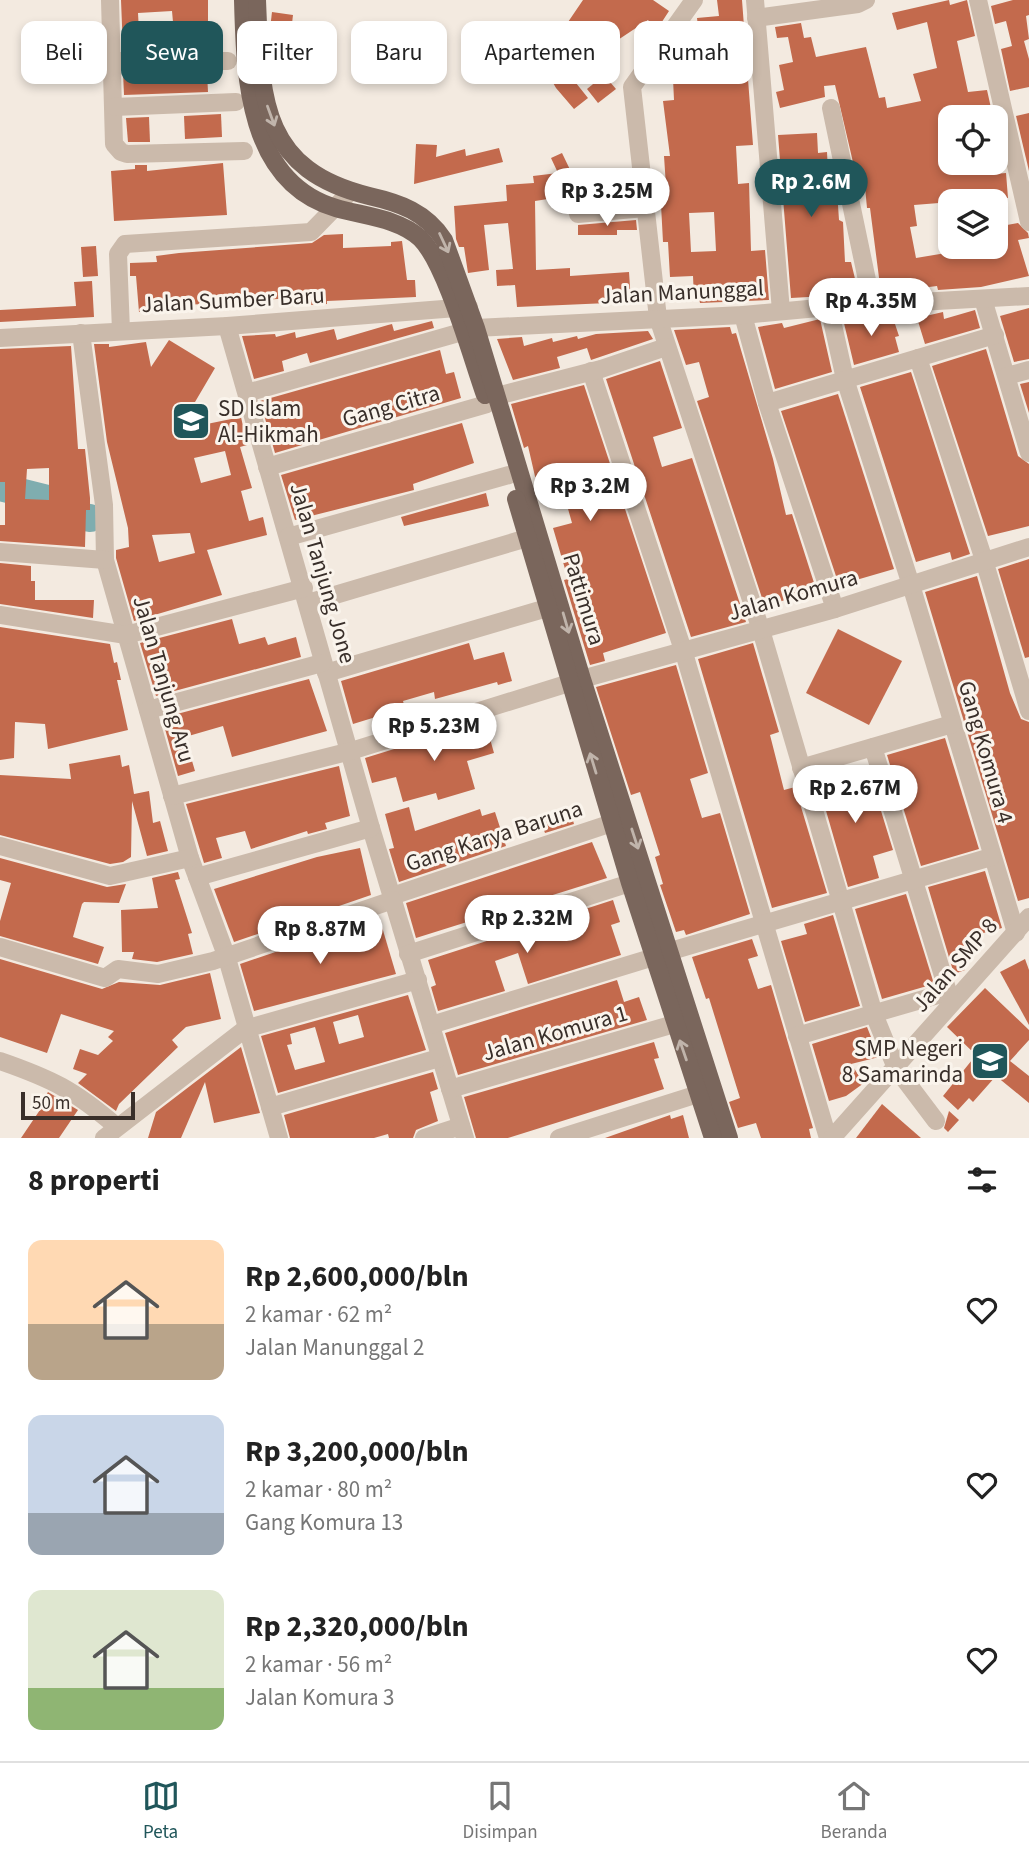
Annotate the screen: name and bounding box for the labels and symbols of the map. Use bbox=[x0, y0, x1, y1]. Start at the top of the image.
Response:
one-way arrow bbox=[265, 104, 278, 126]
pin: Rp 2.6M bbox=[746, 160, 876, 219]
pin: Rp 3.25M bbox=[535, 168, 679, 228]
one-way arrow bbox=[438, 232, 451, 253]
street label: Jalan Manunggal bbox=[599, 271, 765, 313]
pin: Rp 4.35M bbox=[799, 278, 943, 338]
street label: Jalan Sumber Baru bbox=[141, 279, 325, 321]
street label: Gang Citra bbox=[338, 376, 444, 436]
place label: SD Islam Al-Hikmah bbox=[218, 392, 319, 451]
school or university icon: SD Islam Al-Hikmah bbox=[170, 400, 212, 442]
pin: Rp 3.2M bbox=[525, 463, 655, 523]
street label: Jalan Tanjung Jone bbox=[281, 479, 365, 667]
street label: Pattimura bbox=[554, 549, 614, 649]
street label: Jalan Komura bbox=[724, 561, 862, 629]
street label: Jalan Tanjung Aru bbox=[124, 592, 204, 766]
one-way arrow bbox=[560, 611, 573, 633]
street label: Gang Komura 4 bbox=[950, 677, 1022, 827]
pin: Rp 5.23M bbox=[362, 704, 506, 763]
one-way arrow bbox=[586, 752, 599, 774]
pin: Rp 2.67M bbox=[783, 766, 927, 825]
street label: Gang Karya Baruna bbox=[401, 792, 587, 880]
one-way arrow bbox=[630, 828, 642, 850]
pin: Rp 2.32M bbox=[455, 895, 599, 955]
pin: Rp 8.87M bbox=[248, 906, 392, 966]
street label: Jalan SMP 8 bbox=[905, 911, 1005, 1019]
street label: Jalan Komura 1 bbox=[479, 997, 631, 1069]
place label: SMP Negeri 8 Samarinda bbox=[842, 1032, 963, 1091]
one-way arrow bbox=[676, 1040, 688, 1062]
school or university icon: SMP Negeri 8 Samarinda bbox=[969, 1040, 1011, 1082]
scale bar bbox=[21, 1089, 135, 1121]

